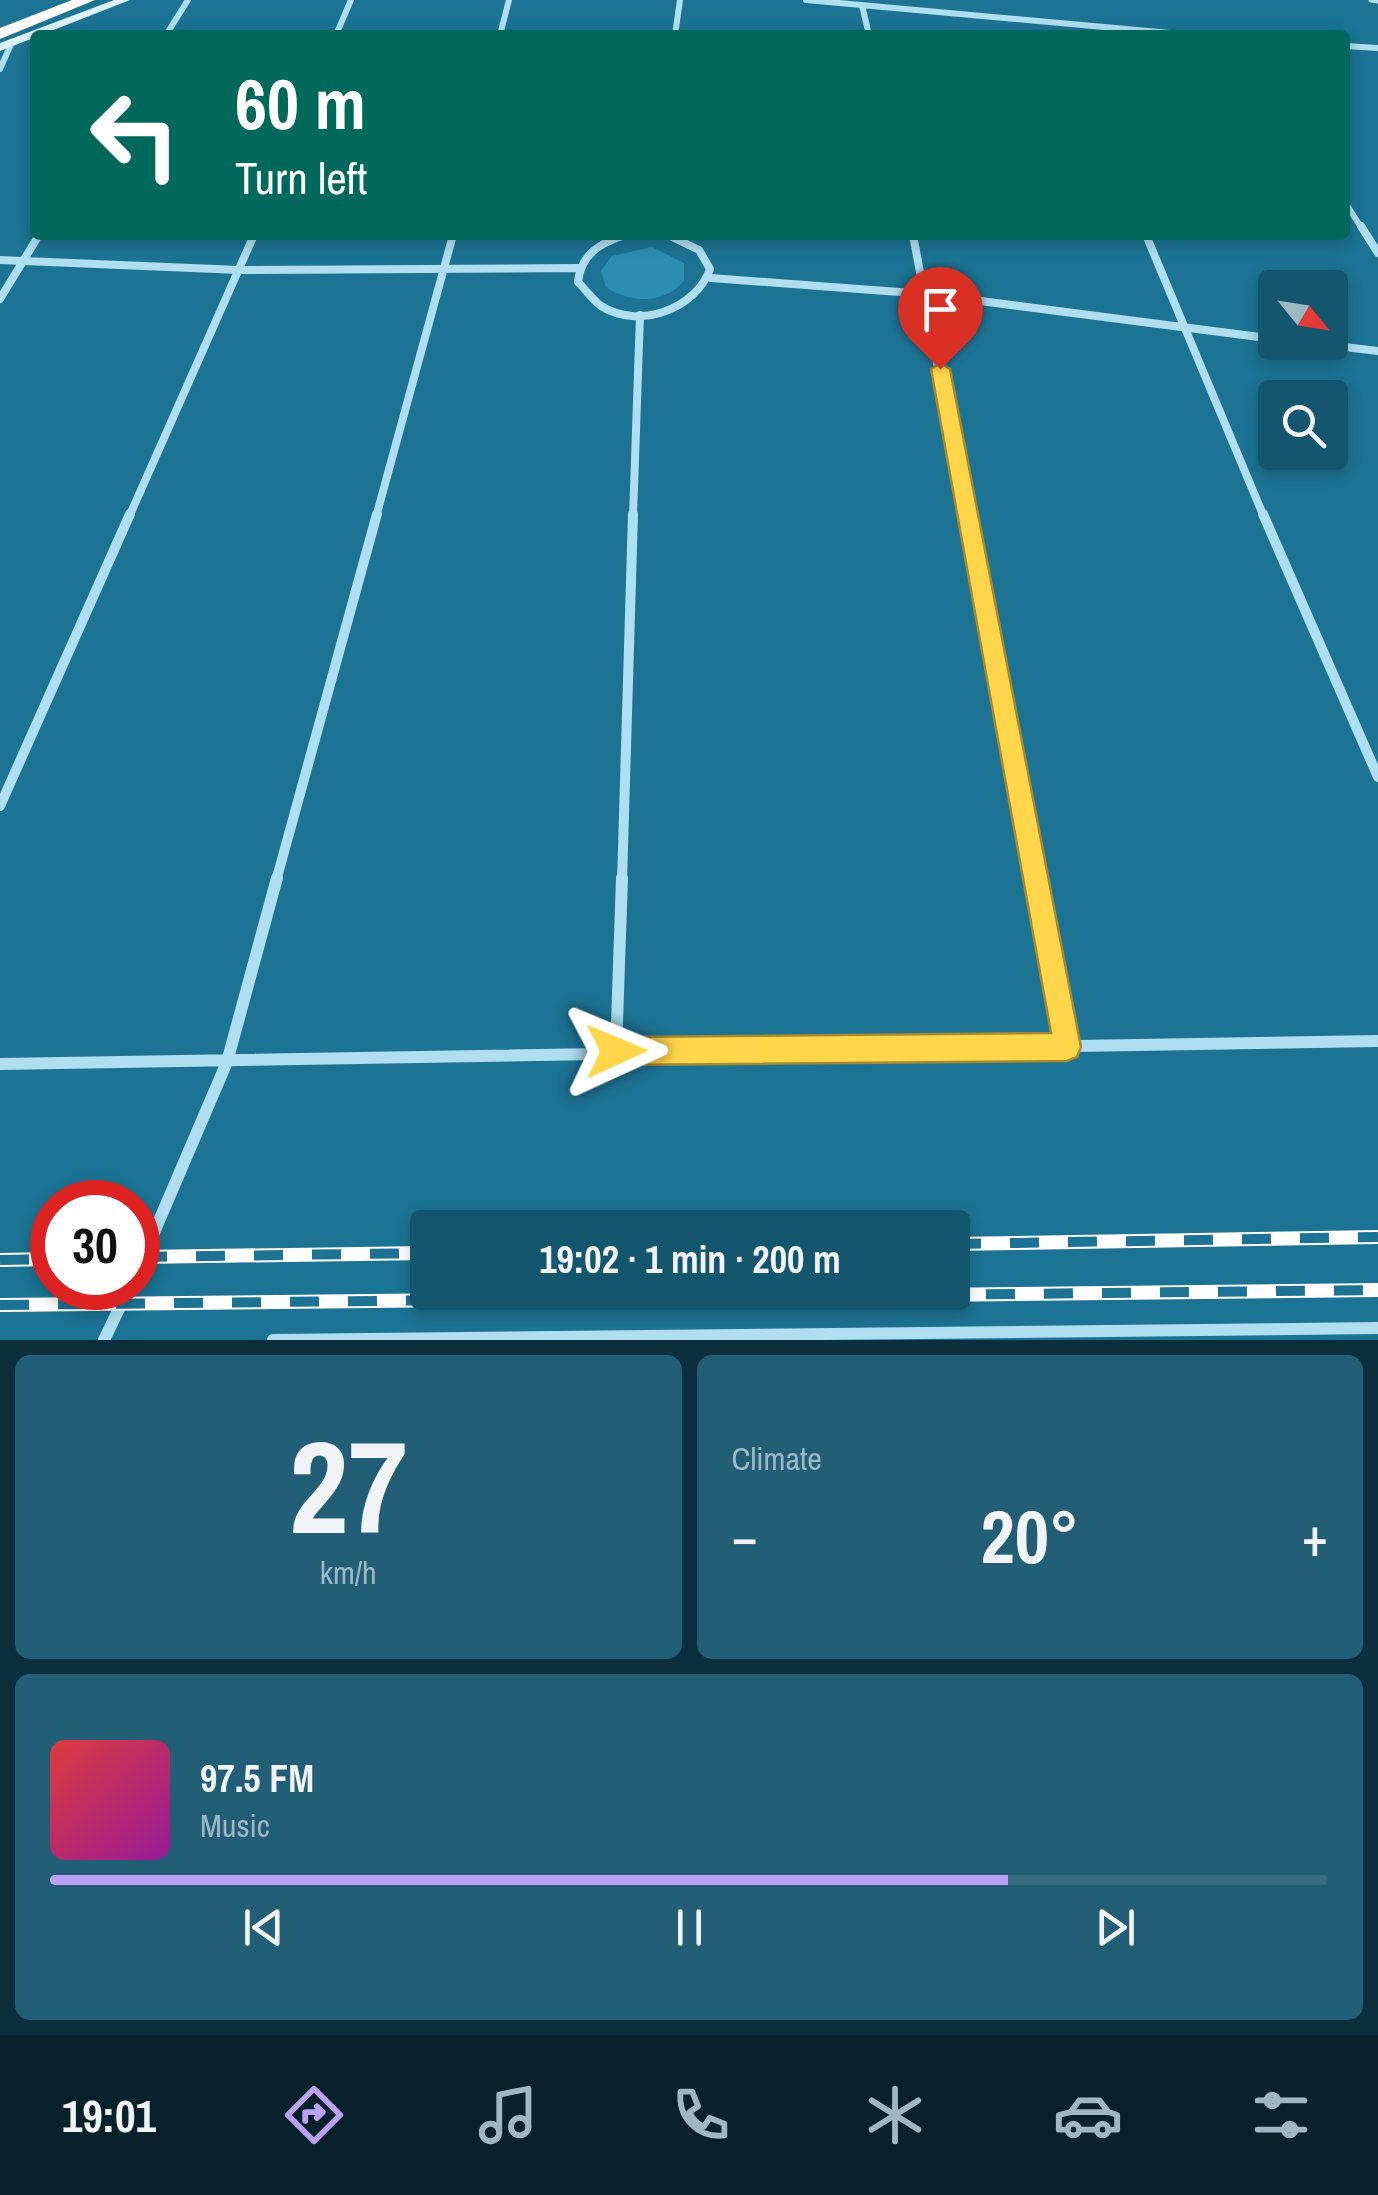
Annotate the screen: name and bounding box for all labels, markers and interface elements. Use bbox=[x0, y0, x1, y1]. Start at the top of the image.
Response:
text: 60 m bbox=[235, 57, 366, 151]
icon: left bbox=[70, 70, 200, 200]
text: Turn left bbox=[235, 147, 367, 208]
pin bbox=[898, 267, 983, 370]
north arrow bbox=[1258, 270, 1348, 360]
map controls bbox=[1258, 270, 1348, 470]
icon: arrive bbox=[913, 282, 968, 337]
button: search bbox=[1258, 380, 1348, 470]
position arrow bbox=[564, 999, 668, 1103]
speed limit sign: 30 bbox=[30, 1180, 160, 1310]
text: 19:02 · 1 min · 200 m bbox=[539, 1234, 841, 1285]
text: 27 bbox=[289, 1398, 408, 1574]
text: Climate bbox=[732, 1437, 822, 1480]
text: 20° bbox=[981, 1485, 1079, 1586]
text: − bbox=[732, 1499, 758, 1573]
text: + bbox=[1302, 1499, 1328, 1573]
text: km/h bbox=[320, 1551, 377, 1594]
text: 97.5 FM bbox=[200, 1753, 314, 1804]
text: Music bbox=[200, 1804, 270, 1847]
icon: previous bbox=[236, 1900, 291, 1955]
icon: pause bbox=[662, 1900, 717, 1955]
icon: next bbox=[1088, 1900, 1143, 1955]
icon: directions bbox=[279, 2080, 349, 2150]
icon: music bbox=[473, 2080, 543, 2150]
icon: phone bbox=[666, 2080, 736, 2150]
icon: climate bbox=[860, 2080, 930, 2150]
icon: car bbox=[1053, 2080, 1123, 2150]
icon: filters bbox=[1246, 2080, 1316, 2150]
text: 19:01 bbox=[62, 2085, 156, 2146]

